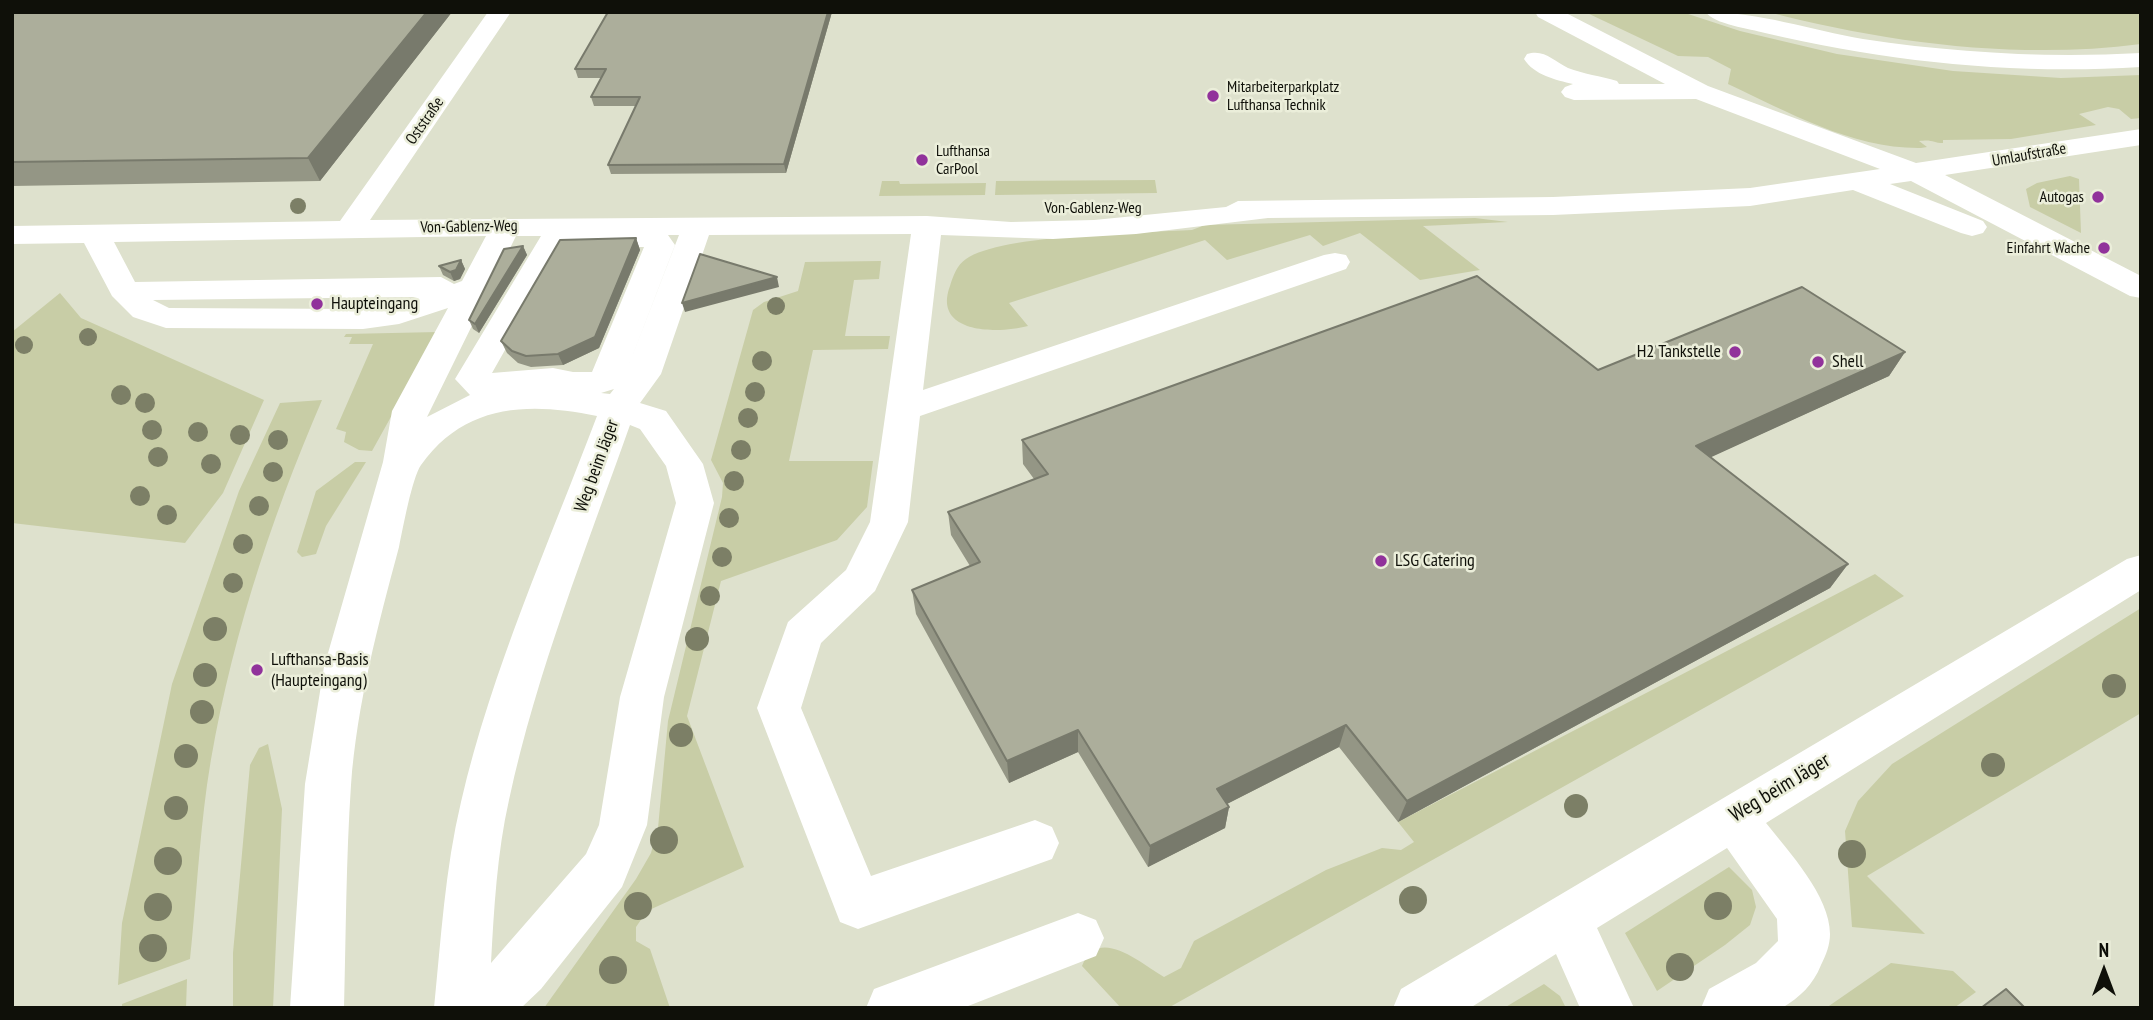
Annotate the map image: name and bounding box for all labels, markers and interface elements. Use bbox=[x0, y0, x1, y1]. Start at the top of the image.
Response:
place label: Mitarbeiterparkplatz Lufthansa Technik bbox=[1227, 77, 1339, 115]
marker: Mitarbeiterparkplatz Lufthansa Technik bbox=[1205, 88, 1221, 104]
street label: Oststraße bbox=[402, 94, 448, 148]
street label: Umlaufstraße bbox=[1990, 139, 2068, 171]
place label: Lufthansa CarPool bbox=[936, 141, 990, 179]
marker: Lufthansa CarPool bbox=[914, 152, 930, 168]
place label: Autogas bbox=[2040, 187, 2084, 207]
marker: Autogas bbox=[2090, 189, 2106, 205]
street label: Von-Gablenz-Weg bbox=[1044, 198, 1142, 218]
street label: Von-Gablenz-Weg bbox=[420, 217, 518, 237]
place label: Einfahrt Wache bbox=[2007, 238, 2090, 258]
marker: Einfahrt Wache bbox=[2096, 240, 2112, 256]
place label: Haupteingang bbox=[331, 293, 418, 315]
marker: Haupteingang bbox=[309, 296, 325, 312]
place label: H2 Tankstelle bbox=[1637, 341, 1721, 363]
marker: H2 Tankstelle bbox=[1727, 344, 1743, 360]
place label: Shell bbox=[1832, 351, 1863, 373]
marker: Shell bbox=[1810, 354, 1826, 370]
street label: Weg beim Jäger bbox=[570, 417, 624, 515]
place label: LSG Catering bbox=[1395, 550, 1475, 572]
marker: LSG Catering bbox=[1373, 553, 1389, 569]
place label: Lufthansa-Basis (Haupteingang) bbox=[271, 649, 369, 692]
marker: Lufthansa-Basis (Haupteingang) bbox=[249, 662, 265, 678]
street label: Weg beim Jäger bbox=[1725, 748, 1835, 828]
north arrow bbox=[2069, 936, 2139, 1006]
text: N bbox=[2099, 938, 2109, 962]

